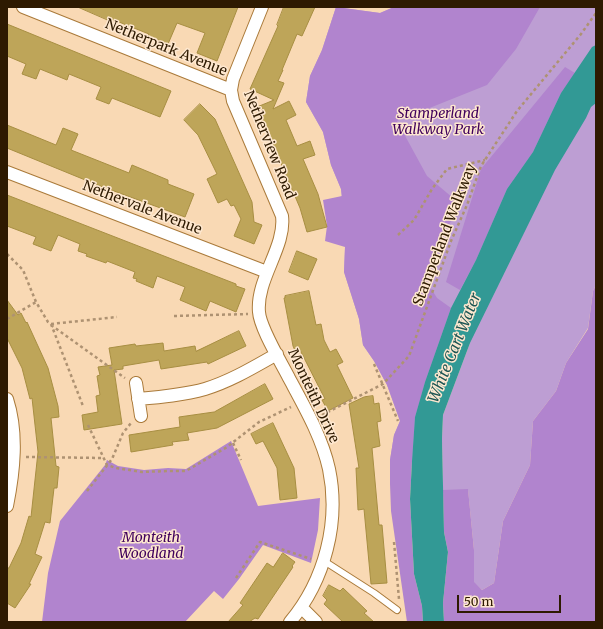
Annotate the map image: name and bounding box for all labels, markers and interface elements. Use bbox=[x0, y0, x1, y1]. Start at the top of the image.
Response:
street label: Netherpark Avenue bbox=[103, 16, 229, 80]
street label: Netherview Road bbox=[240, 88, 298, 202]
park label: Stamperland Walkway Park bbox=[392, 106, 484, 138]
street label: Stamperland Walkway bbox=[410, 161, 480, 309]
street label: Nethervale Avenue bbox=[80, 178, 204, 238]
water label: White Cart Water bbox=[425, 291, 485, 405]
street label: Monteith Drive bbox=[284, 346, 342, 446]
park label: Monteith Woodland bbox=[119, 530, 183, 562]
scale bar bbox=[459, 587, 563, 613]
text: 50 m bbox=[464, 594, 493, 609]

